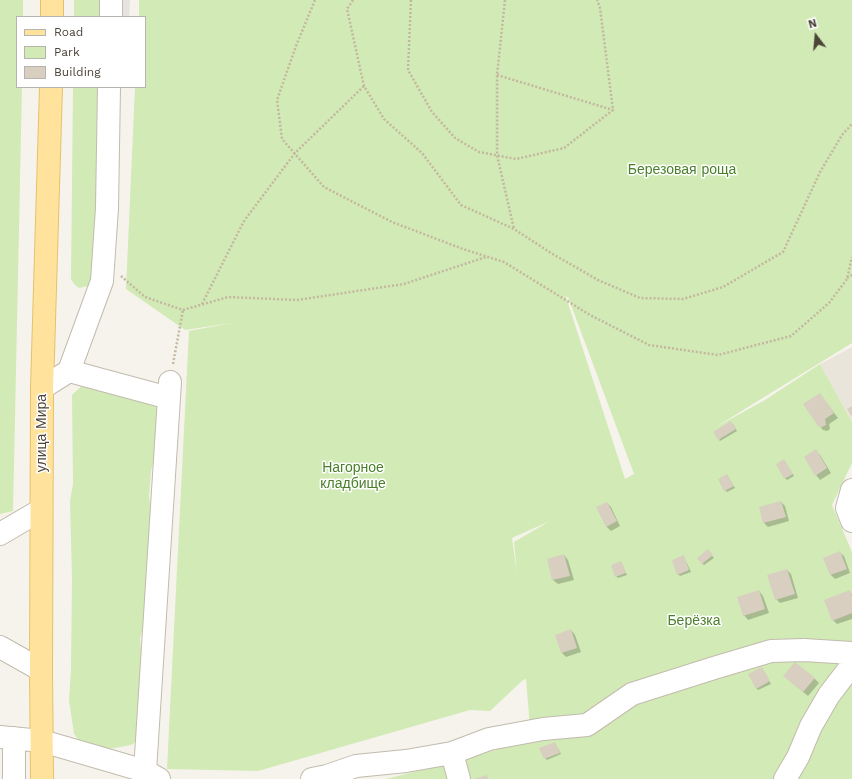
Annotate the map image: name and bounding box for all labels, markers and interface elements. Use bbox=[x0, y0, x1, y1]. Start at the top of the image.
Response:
legend bbox=[16, 16, 146, 88]
north arrow bbox=[796, 16, 836, 56]
text: N bbox=[807, 17, 818, 31]
text: Road bbox=[54, 25, 83, 39]
text: Park bbox=[54, 45, 80, 59]
text: Building bbox=[54, 65, 101, 79]
park label: Березовая роща bbox=[628, 162, 736, 178]
street label: улица Мира bbox=[34, 394, 50, 472]
park label: Нагорное кладбище bbox=[320, 460, 386, 492]
park label: Берёзка bbox=[667, 613, 721, 629]

